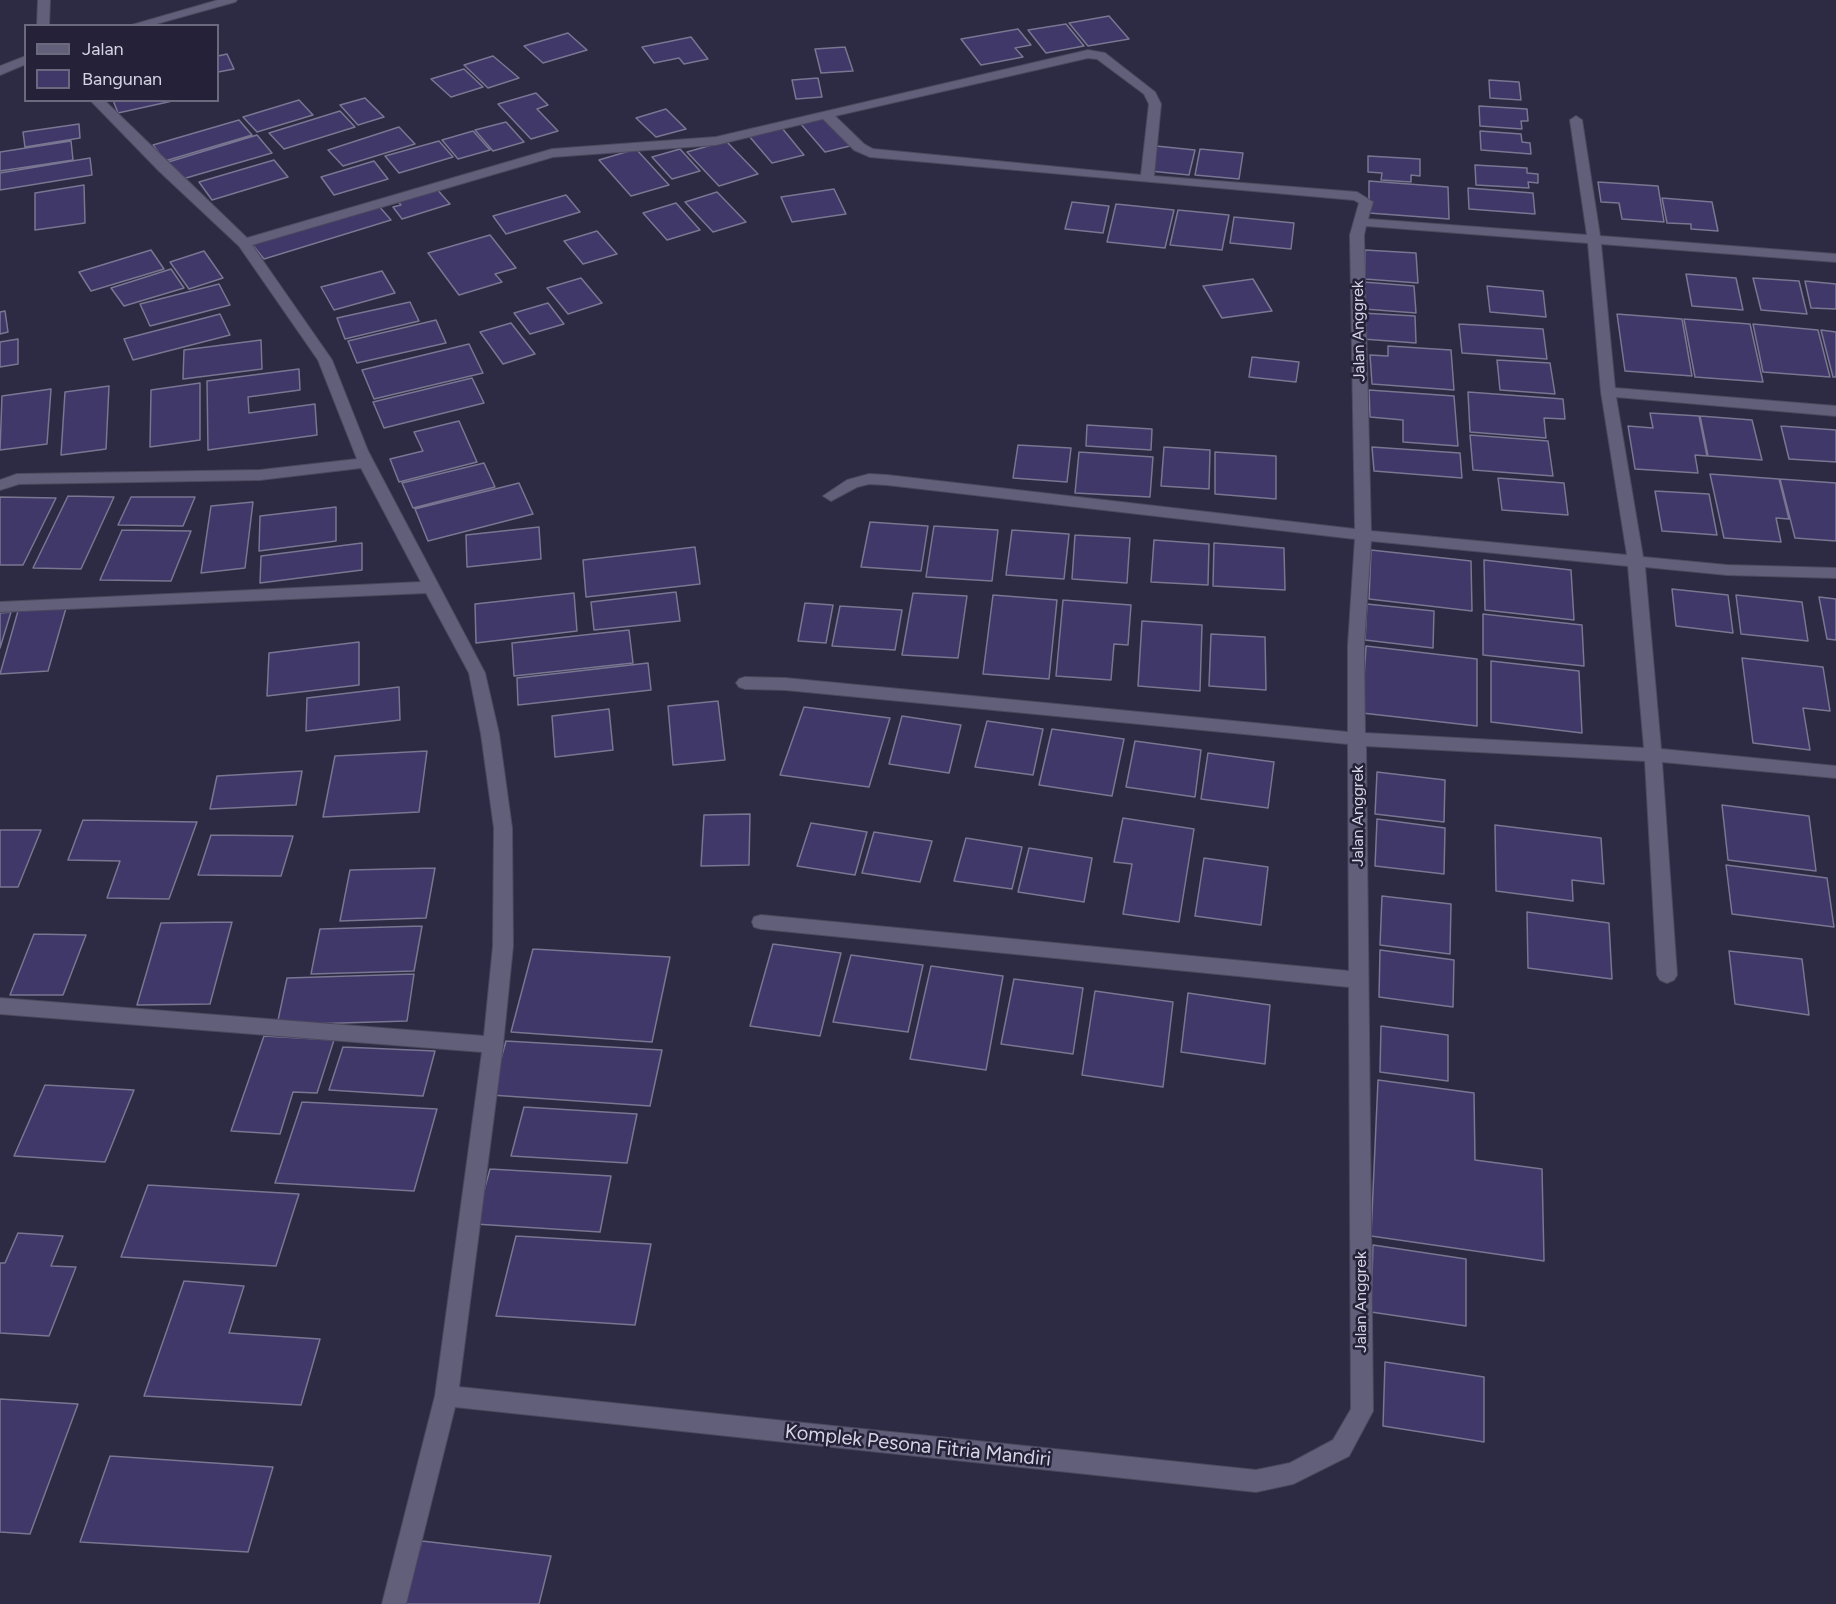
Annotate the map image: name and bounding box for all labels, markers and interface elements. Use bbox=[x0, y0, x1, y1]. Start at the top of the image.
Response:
legend bbox=[24, 24, 219, 102]
text: Jalan bbox=[82, 38, 124, 60]
text: Bangunan bbox=[82, 68, 162, 90]
street label: Jalan Anggrek bbox=[1349, 280, 1369, 382]
street label: Jalan Anggrek bbox=[1348, 765, 1368, 867]
street label: Jalan Anggrek bbox=[1351, 1251, 1371, 1353]
street label: Komplek Pesona Fitria Mandiri bbox=[784, 1420, 1052, 1472]

